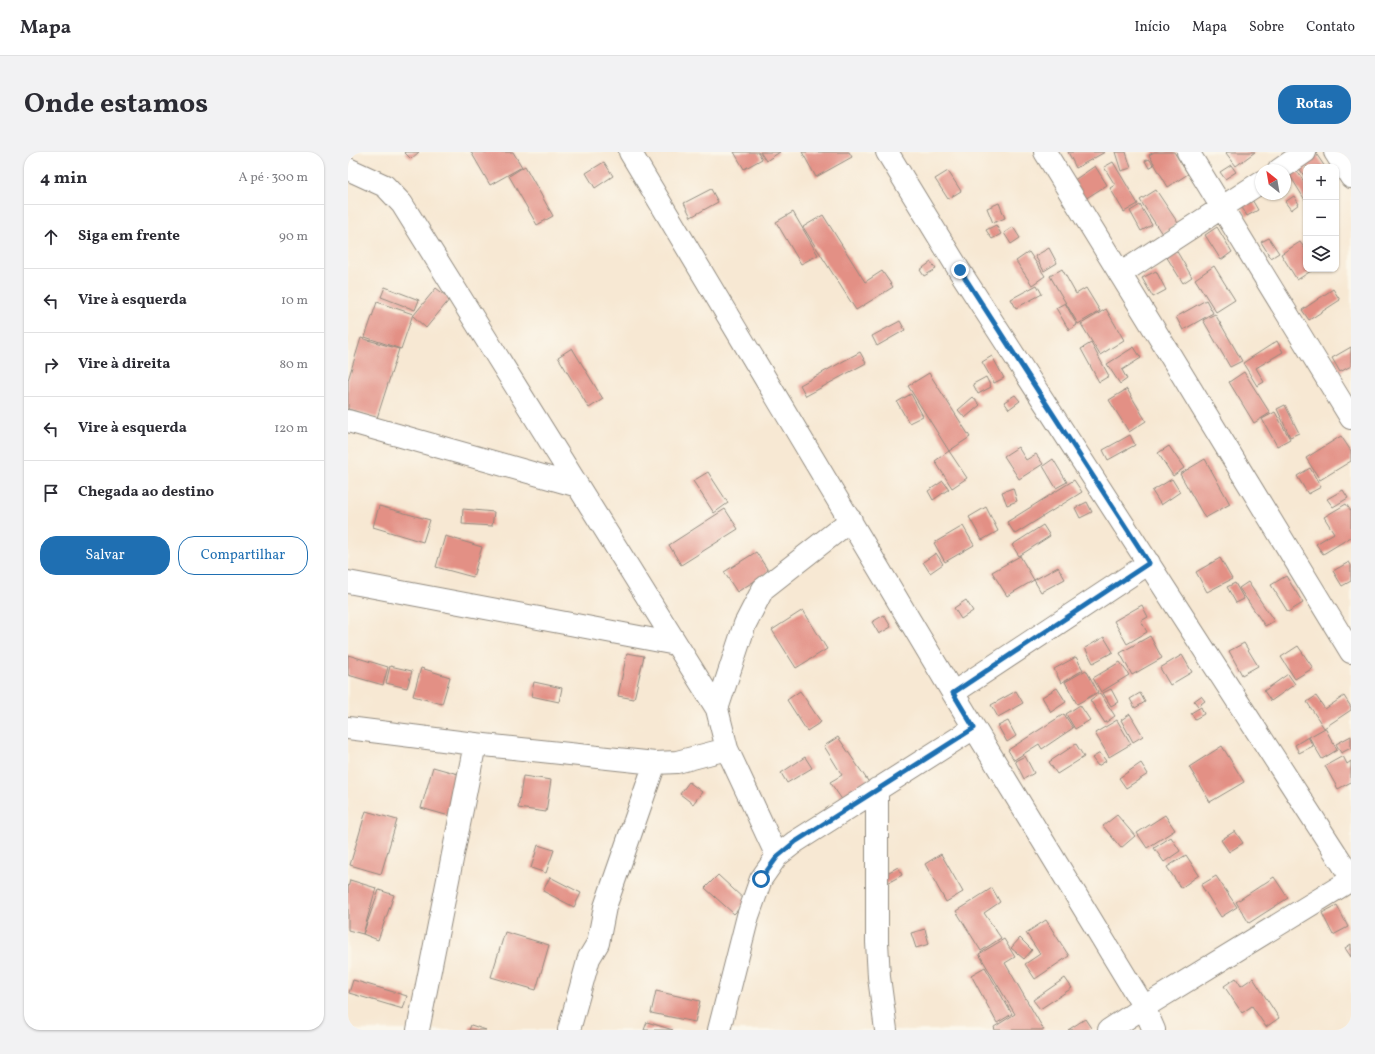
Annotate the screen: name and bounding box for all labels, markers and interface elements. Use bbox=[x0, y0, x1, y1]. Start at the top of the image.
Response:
text: Mapa bbox=[20, 15, 71, 41]
text: Início bbox=[1134, 18, 1170, 37]
text: Mapa bbox=[1192, 18, 1227, 37]
text: Sobre bbox=[1249, 18, 1284, 37]
text: Contato bbox=[1306, 18, 1355, 37]
text: Onde estamos bbox=[24, 85, 208, 124]
button: Rotas bbox=[1278, 85, 1351, 124]
north arrow bbox=[1255, 164, 1291, 200]
map controls bbox=[1303, 164, 1339, 272]
button: + bbox=[1303, 164, 1339, 200]
text: 4 min bbox=[40, 167, 87, 190]
text: A pé · 300 m bbox=[238, 169, 308, 187]
button: − bbox=[1303, 200, 1339, 236]
icon: ahead bbox=[40, 226, 62, 248]
text: Siga em frente bbox=[78, 226, 180, 247]
text: 90 m bbox=[279, 228, 308, 246]
button: layers bbox=[1303, 236, 1339, 272]
route end bbox=[951, 261, 969, 279]
icon: left bbox=[40, 290, 62, 312]
text: Vire à esquerda bbox=[78, 290, 187, 311]
text: 10 m bbox=[281, 292, 308, 310]
icon: right bbox=[40, 354, 62, 376]
text: Vire à direita bbox=[78, 354, 170, 375]
text: 80 m bbox=[279, 356, 308, 374]
icon: left bbox=[40, 418, 62, 440]
text: Vire à esquerda bbox=[78, 418, 187, 439]
text: 120 m bbox=[274, 420, 308, 438]
icon: arrive bbox=[40, 482, 62, 504]
text: Chegada ao destino bbox=[78, 482, 214, 503]
button: Salvar bbox=[40, 536, 170, 575]
button: Compartilhar bbox=[178, 536, 308, 575]
route start bbox=[752, 870, 770, 888]

